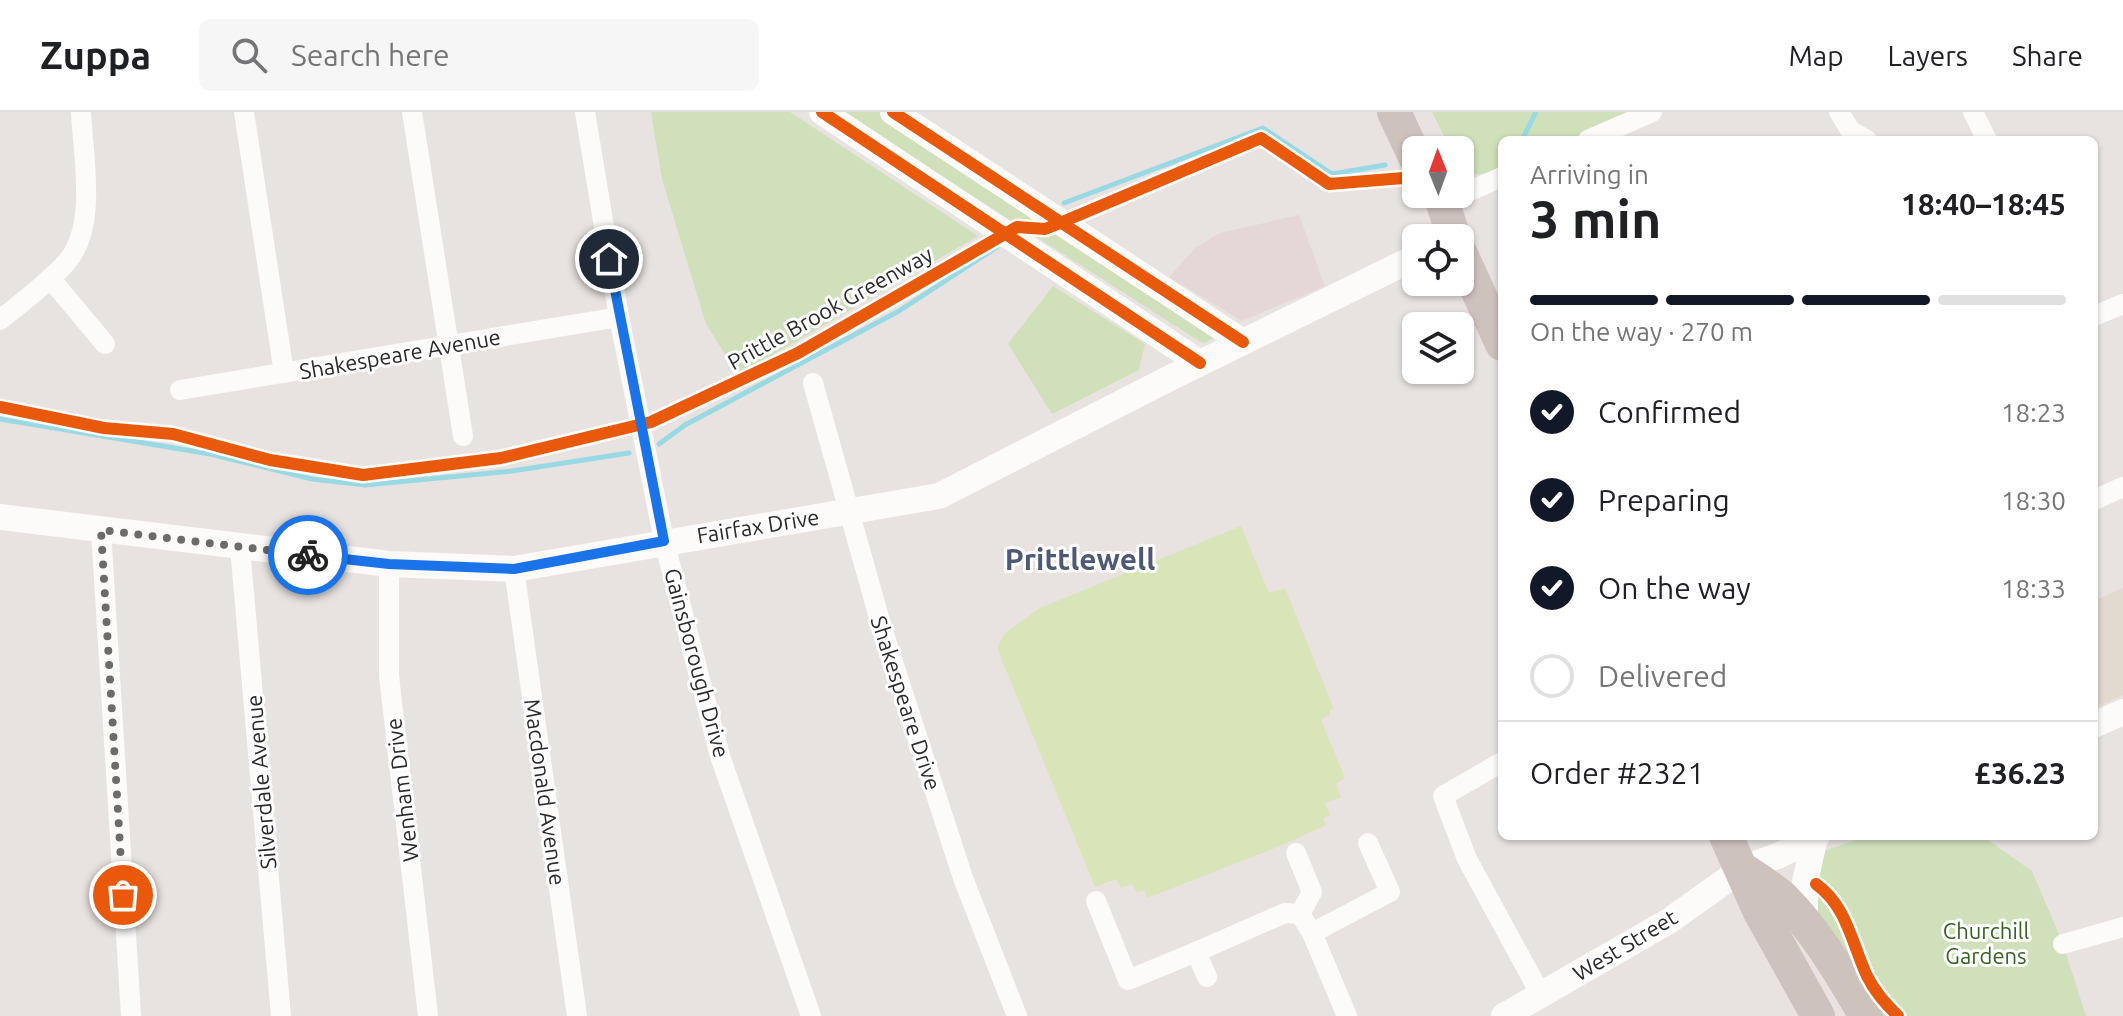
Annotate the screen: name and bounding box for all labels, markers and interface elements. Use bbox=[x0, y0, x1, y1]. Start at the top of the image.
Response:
search box bbox=[199, 19, 759, 91]
icon: search bbox=[227, 33, 271, 77]
text: Zuppa bbox=[40, 34, 151, 76]
text: Search here bbox=[291, 38, 450, 72]
text: Map bbox=[1788, 40, 1844, 71]
text: Layers bbox=[1888, 40, 1968, 71]
text: Share bbox=[2012, 40, 2083, 71]
north arrow bbox=[1402, 136, 1474, 208]
map controls bbox=[1402, 136, 1474, 384]
text: Arriving in bbox=[1530, 160, 1649, 189]
text: 18:40–18:45 bbox=[1901, 187, 2066, 221]
text: 3 min bbox=[1530, 190, 1661, 248]
button: locate bbox=[1402, 224, 1474, 296]
pin bbox=[575, 225, 643, 293]
icon: home bbox=[587, 237, 631, 281]
street label: Prittle Brook Greenway bbox=[723, 241, 937, 374]
button: layers bbox=[1402, 312, 1474, 384]
text: On the way · 270 m bbox=[1530, 317, 1753, 346]
street label: Shakespeare Avenue bbox=[297, 324, 502, 384]
icon: check bbox=[1530, 390, 1574, 434]
text: Confirmed bbox=[1598, 395, 1741, 429]
text: 18:23 bbox=[2001, 398, 2066, 427]
icon: check bbox=[1530, 478, 1574, 522]
text: Preparing bbox=[1598, 483, 1730, 517]
text: 18:30 bbox=[2001, 486, 2066, 515]
street label: Fairfax Drive bbox=[695, 503, 821, 548]
courier bbox=[268, 515, 348, 595]
icon: bike bbox=[286, 533, 330, 577]
district label: Prittlewell bbox=[1005, 542, 1155, 576]
street label: Gainsborough Drive bbox=[660, 565, 735, 760]
icon: check bbox=[1530, 566, 1574, 610]
text: On the way bbox=[1598, 571, 1751, 605]
text: 18:33 bbox=[2001, 574, 2066, 603]
street label: Shakespeare Drive bbox=[867, 613, 946, 793]
text: Delivered bbox=[1598, 659, 1727, 693]
street label: Silverdale Avenue bbox=[240, 694, 281, 870]
street label: Macdonald Avenue bbox=[520, 697, 571, 887]
street label: Wenham Drive bbox=[380, 717, 423, 863]
text: Order #2321 bbox=[1530, 756, 1704, 790]
text: £36.23 bbox=[1974, 756, 2066, 790]
pin bbox=[89, 861, 157, 929]
icon: bag bbox=[101, 873, 145, 917]
street label: West Street bbox=[1568, 904, 1682, 985]
park label: Churchill Gardens bbox=[1943, 918, 2030, 968]

